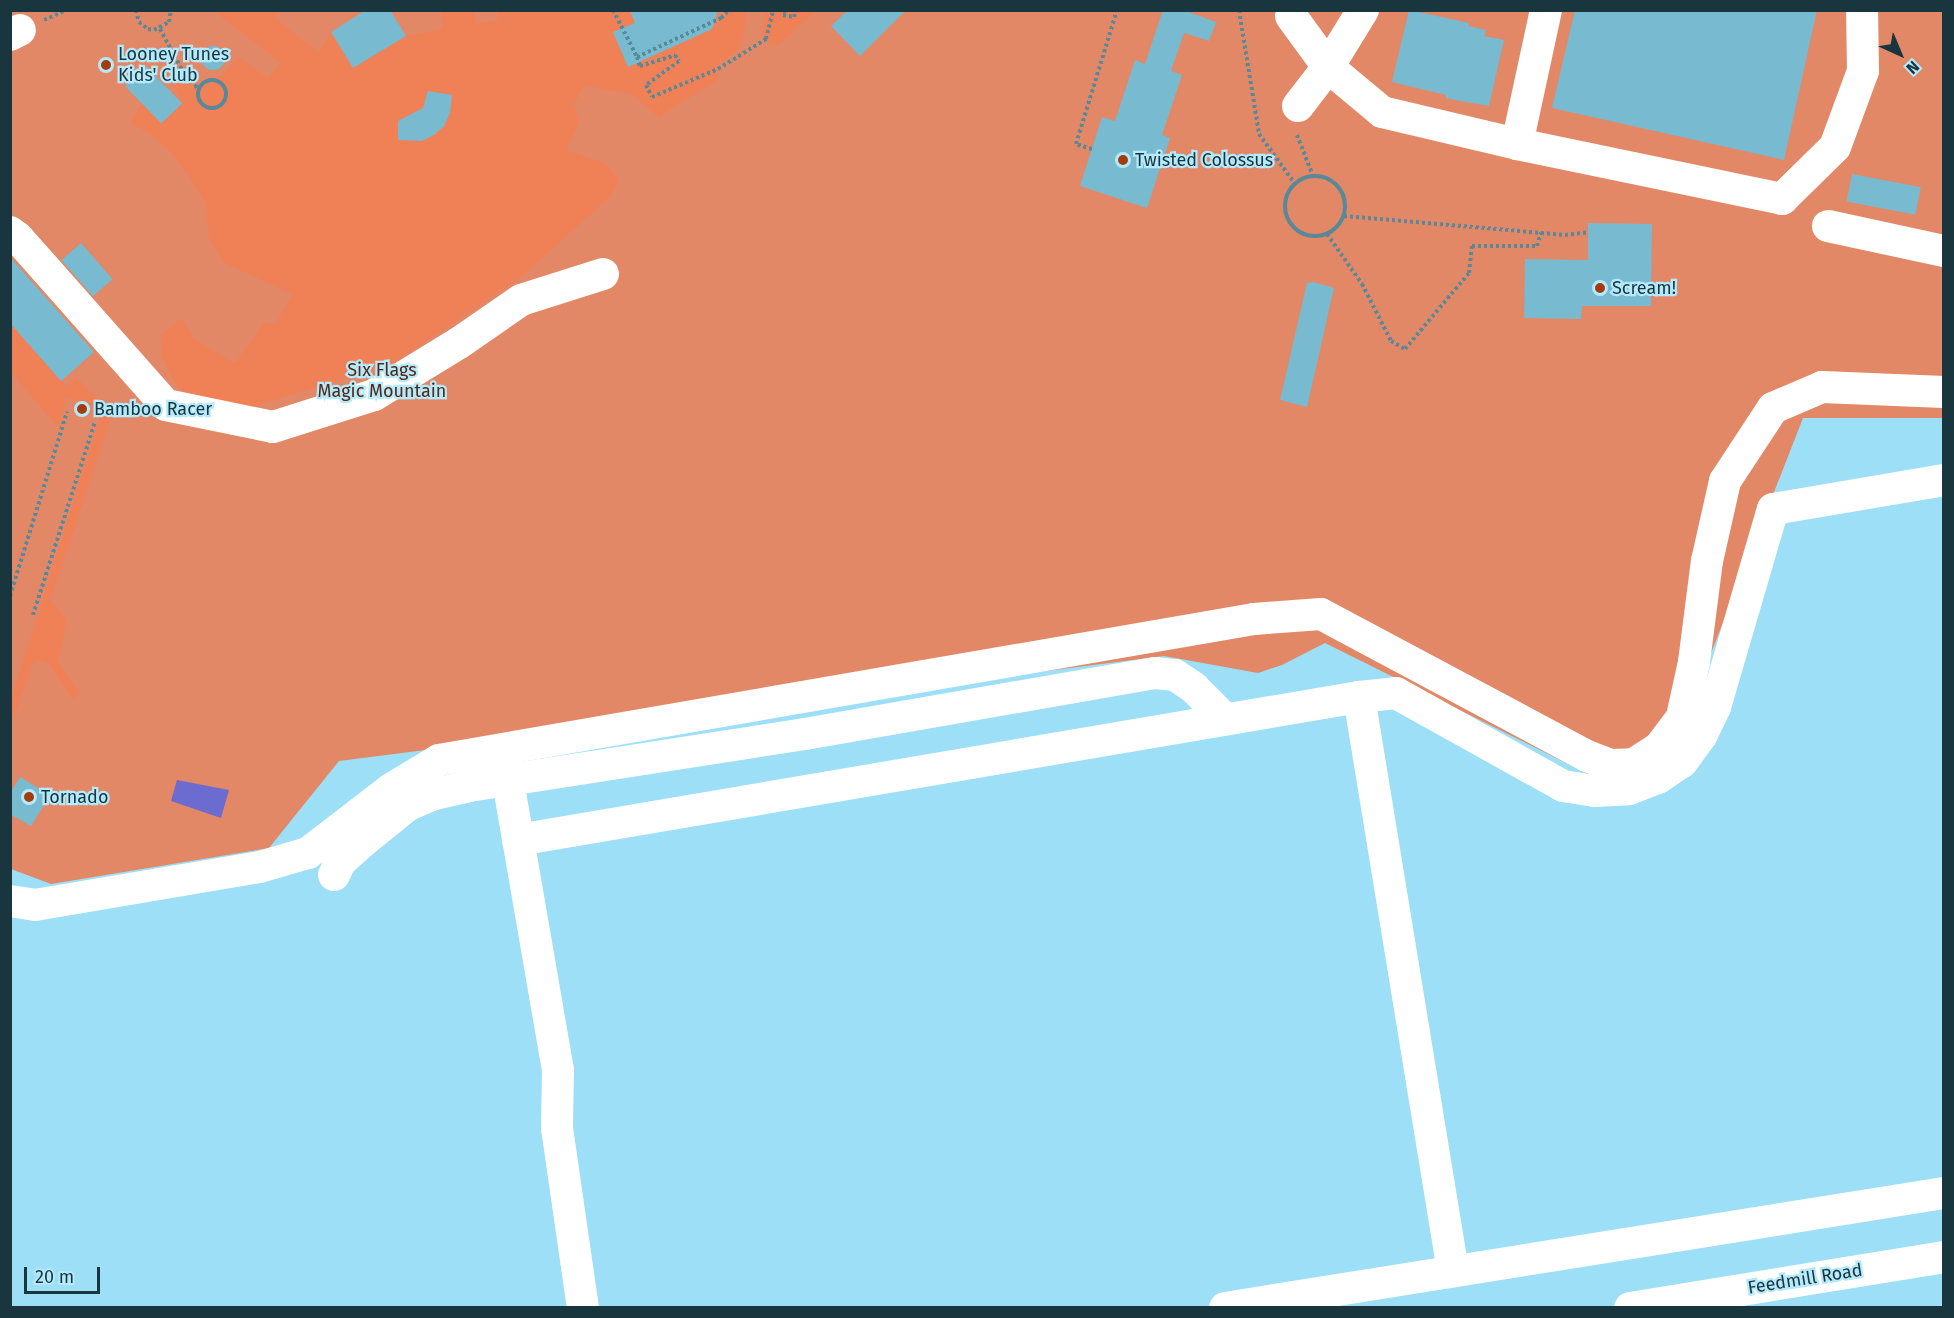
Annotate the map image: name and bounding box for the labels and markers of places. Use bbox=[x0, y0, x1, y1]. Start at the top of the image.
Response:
place label: Looney Tunes Kids' Club bbox=[118, 44, 229, 86]
marker: Looney Tunes Kids' Club bbox=[99, 58, 113, 72]
place label: Twisted Colossus bbox=[1135, 149, 1273, 171]
marker: Twisted Colossus bbox=[1116, 153, 1130, 167]
place label: Scream! bbox=[1612, 277, 1676, 299]
marker: Scream! bbox=[1593, 281, 1607, 295]
place label: Bamboo Racer bbox=[94, 398, 212, 420]
marker: Bamboo Racer bbox=[75, 402, 89, 416]
place label: Tornado bbox=[41, 786, 108, 808]
marker: Tornado bbox=[22, 790, 36, 804]

